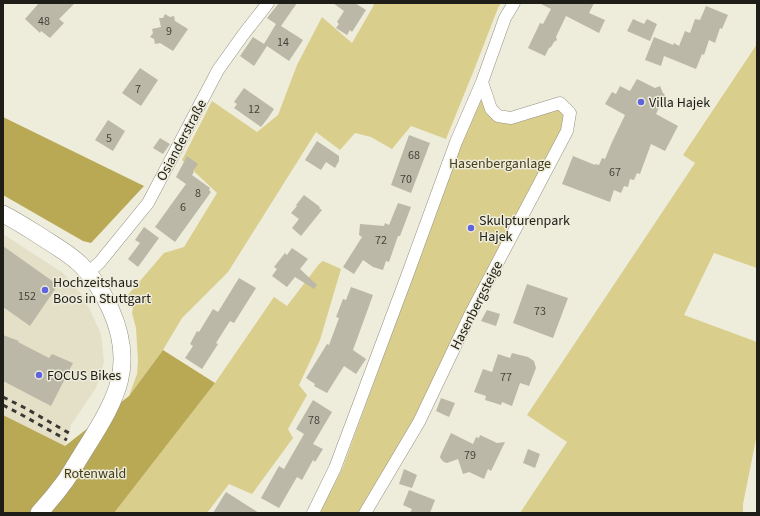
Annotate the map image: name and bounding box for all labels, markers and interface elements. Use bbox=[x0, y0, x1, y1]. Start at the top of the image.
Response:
house number: 48 bbox=[38, 13, 50, 30]
house number: 9 bbox=[166, 23, 172, 40]
house number: 14 bbox=[277, 34, 289, 51]
house number: 7 bbox=[135, 81, 141, 98]
place label: Villa Hajek bbox=[649, 93, 710, 113]
street label: Osianderstraße bbox=[152, 96, 212, 185]
marker: Villa Hajek bbox=[636, 97, 646, 107]
house number: 12 bbox=[248, 101, 260, 118]
house number: 5 bbox=[106, 130, 112, 147]
house number: 68 bbox=[408, 147, 420, 164]
park label: Hasenberganlage bbox=[449, 154, 551, 174]
house number: 67 bbox=[609, 164, 621, 181]
house number: 70 bbox=[400, 171, 412, 188]
house number: 8 bbox=[195, 185, 201, 202]
house number: 6 bbox=[180, 199, 186, 216]
place label: Skulpturenpark Hajek bbox=[479, 211, 570, 247]
marker: Skulpturenpark Hajek bbox=[466, 223, 476, 233]
house number: 72 bbox=[375, 232, 387, 249]
street label: Hasenbergsteige bbox=[446, 257, 508, 353]
place label: Hochzeitshaus Boos in Stuttgart bbox=[53, 273, 151, 309]
marker: Hochzeitshaus Boos in Stuttgart bbox=[40, 285, 50, 295]
house number: 152 bbox=[18, 288, 36, 305]
house number: 73 bbox=[534, 303, 546, 320]
place label: FOCUS Bikes bbox=[47, 366, 121, 386]
house number: 77 bbox=[500, 369, 512, 386]
marker: FOCUS Bikes bbox=[34, 370, 44, 380]
house number: 78 bbox=[308, 412, 320, 429]
house number: 79 bbox=[464, 447, 476, 464]
park label: Rotenwald bbox=[64, 464, 126, 484]

